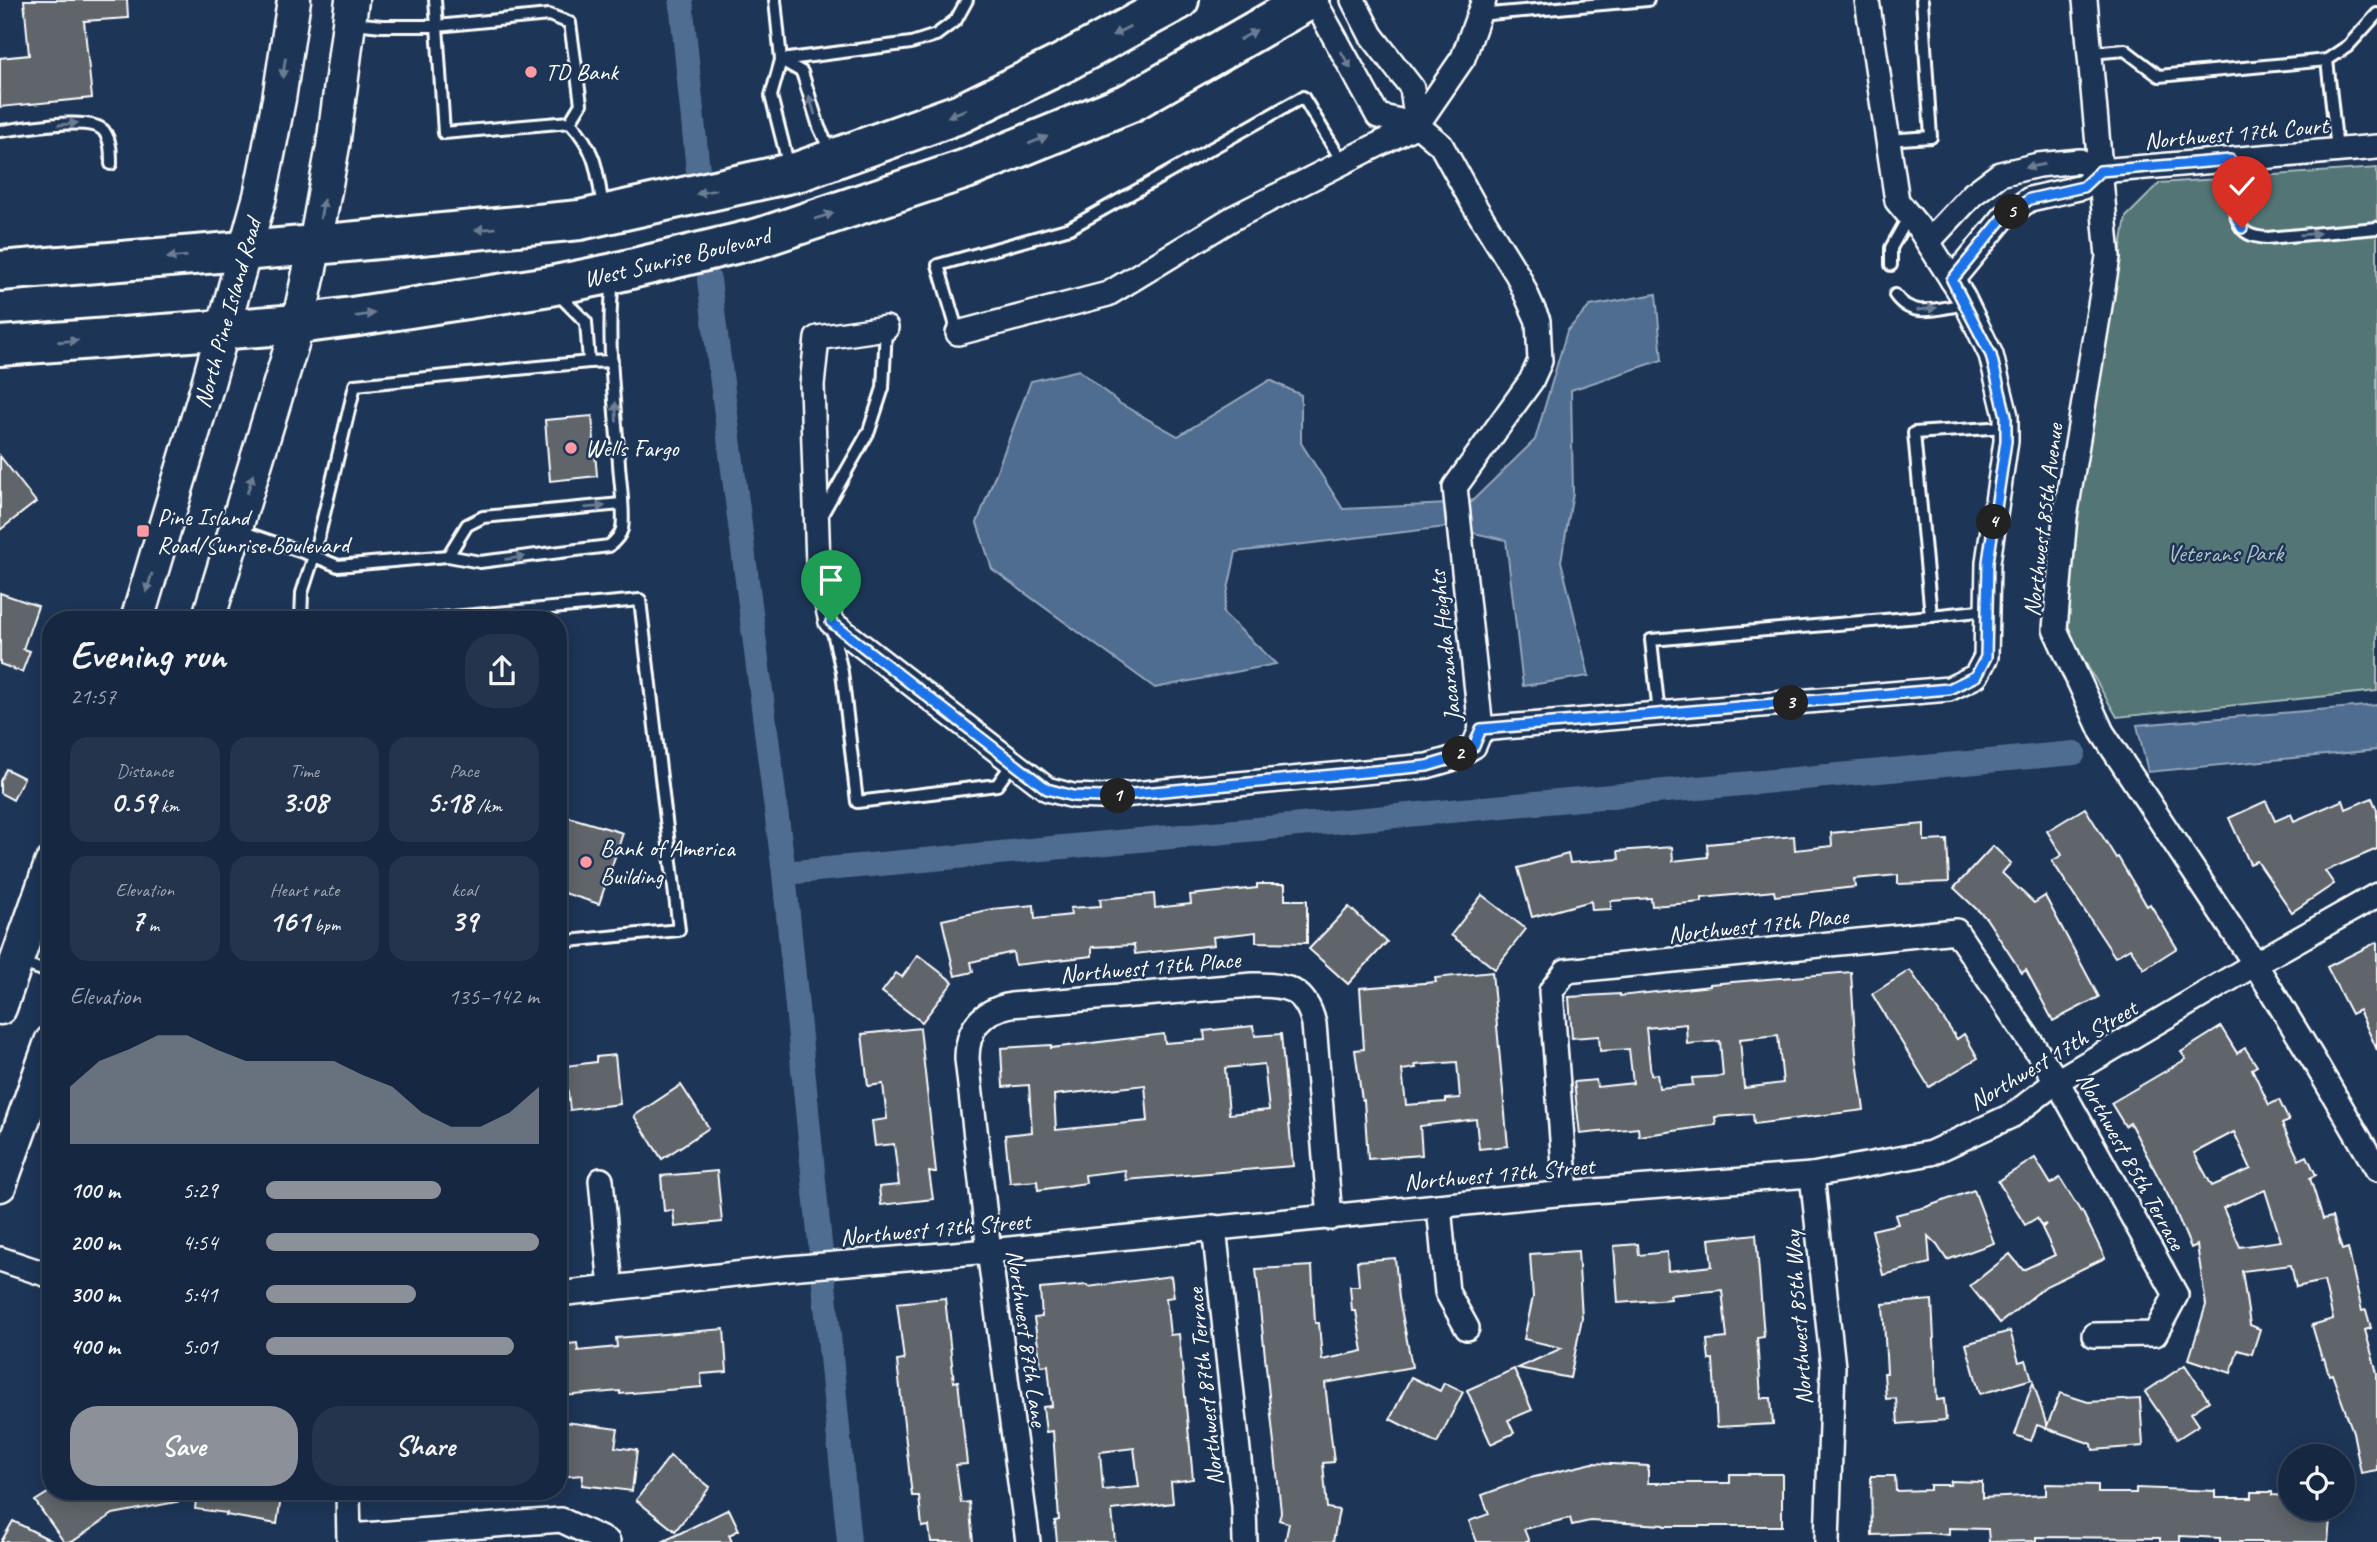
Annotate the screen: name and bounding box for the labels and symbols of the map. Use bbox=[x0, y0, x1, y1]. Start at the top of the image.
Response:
one-way arrow bbox=[1111, 25, 1131, 37]
one-way arrow bbox=[1239, 29, 1258, 42]
one-way arrow bbox=[1340, 50, 1352, 70]
one-way arrow bbox=[278, 57, 289, 79]
place label: TD Bank bbox=[545, 57, 620, 87]
marker: TD Bank bbox=[523, 64, 539, 80]
one-way arrow bbox=[807, 94, 817, 115]
one-way arrow bbox=[947, 108, 968, 119]
street label: Northwest 17th Court bbox=[2143, 110, 2331, 156]
one-way arrow bbox=[57, 118, 79, 129]
one-way arrow bbox=[1028, 134, 1048, 146]
pin bbox=[2212, 156, 2272, 228]
one-way arrow bbox=[2024, 161, 2046, 172]
one-way arrow bbox=[695, 187, 717, 198]
pin: 5 bbox=[1994, 194, 2030, 230]
one-way arrow bbox=[316, 198, 327, 220]
one-way arrow bbox=[813, 210, 834, 221]
street label: North Pine Island Road bbox=[187, 212, 269, 411]
street label: West Sunrise Boulevard bbox=[581, 219, 778, 294]
one-way arrow bbox=[474, 224, 496, 235]
one-way arrow bbox=[2300, 228, 2322, 239]
one-way arrow bbox=[165, 252, 187, 263]
one-way arrow bbox=[1916, 304, 1938, 315]
one-way arrow bbox=[354, 309, 376, 320]
one-way arrow bbox=[57, 335, 79, 346]
one-way arrow bbox=[610, 400, 621, 422]
street label: Northwest 85th Avenue bbox=[2016, 420, 2070, 618]
place label: Wells Fargo bbox=[585, 433, 680, 463]
marker: Wells Fargo bbox=[563, 440, 579, 456]
one-way arrow bbox=[246, 473, 256, 494]
one-way arrow bbox=[584, 501, 606, 512]
place label: Pine Island Road/Sunrise Boulevard bbox=[157, 502, 353, 560]
pin: 4 bbox=[1976, 504, 2011, 540]
marker: Pine Island Road/Sunrise Boulevard bbox=[135, 523, 151, 539]
park label: Veterans Park bbox=[2167, 538, 2285, 568]
pin bbox=[801, 550, 861, 622]
one-way arrow bbox=[504, 552, 526, 563]
street label: Jacaranda Heights bbox=[1422, 567, 1468, 724]
one-way arrow bbox=[143, 573, 153, 594]
pin: 3 bbox=[1774, 686, 1809, 720]
pin: 2 bbox=[1442, 736, 1478, 772]
pin: 1 bbox=[1100, 778, 1136, 814]
place label: Bank of America Building bbox=[600, 833, 736, 891]
marker: Bank of America Building bbox=[578, 854, 594, 870]
street label: Northwest 17th Place bbox=[1667, 900, 1852, 949]
street label: Northwest 17th Place bbox=[1059, 944, 1244, 990]
street label: Northwest 17th Street bbox=[1964, 992, 2144, 1117]
street label: Northwest 85th Terrace bbox=[2070, 1067, 2193, 1257]
street label: Northwest 17th Street bbox=[1403, 1151, 1597, 1197]
street label: Northwest 17th Street bbox=[839, 1206, 1033, 1252]
street label: Northwest 85th Way bbox=[1777, 1228, 1819, 1406]
street label: Northwest 87th Lane bbox=[1000, 1248, 1055, 1430]
street label: Northwest 87th Terrace bbox=[1179, 1285, 1230, 1487]

